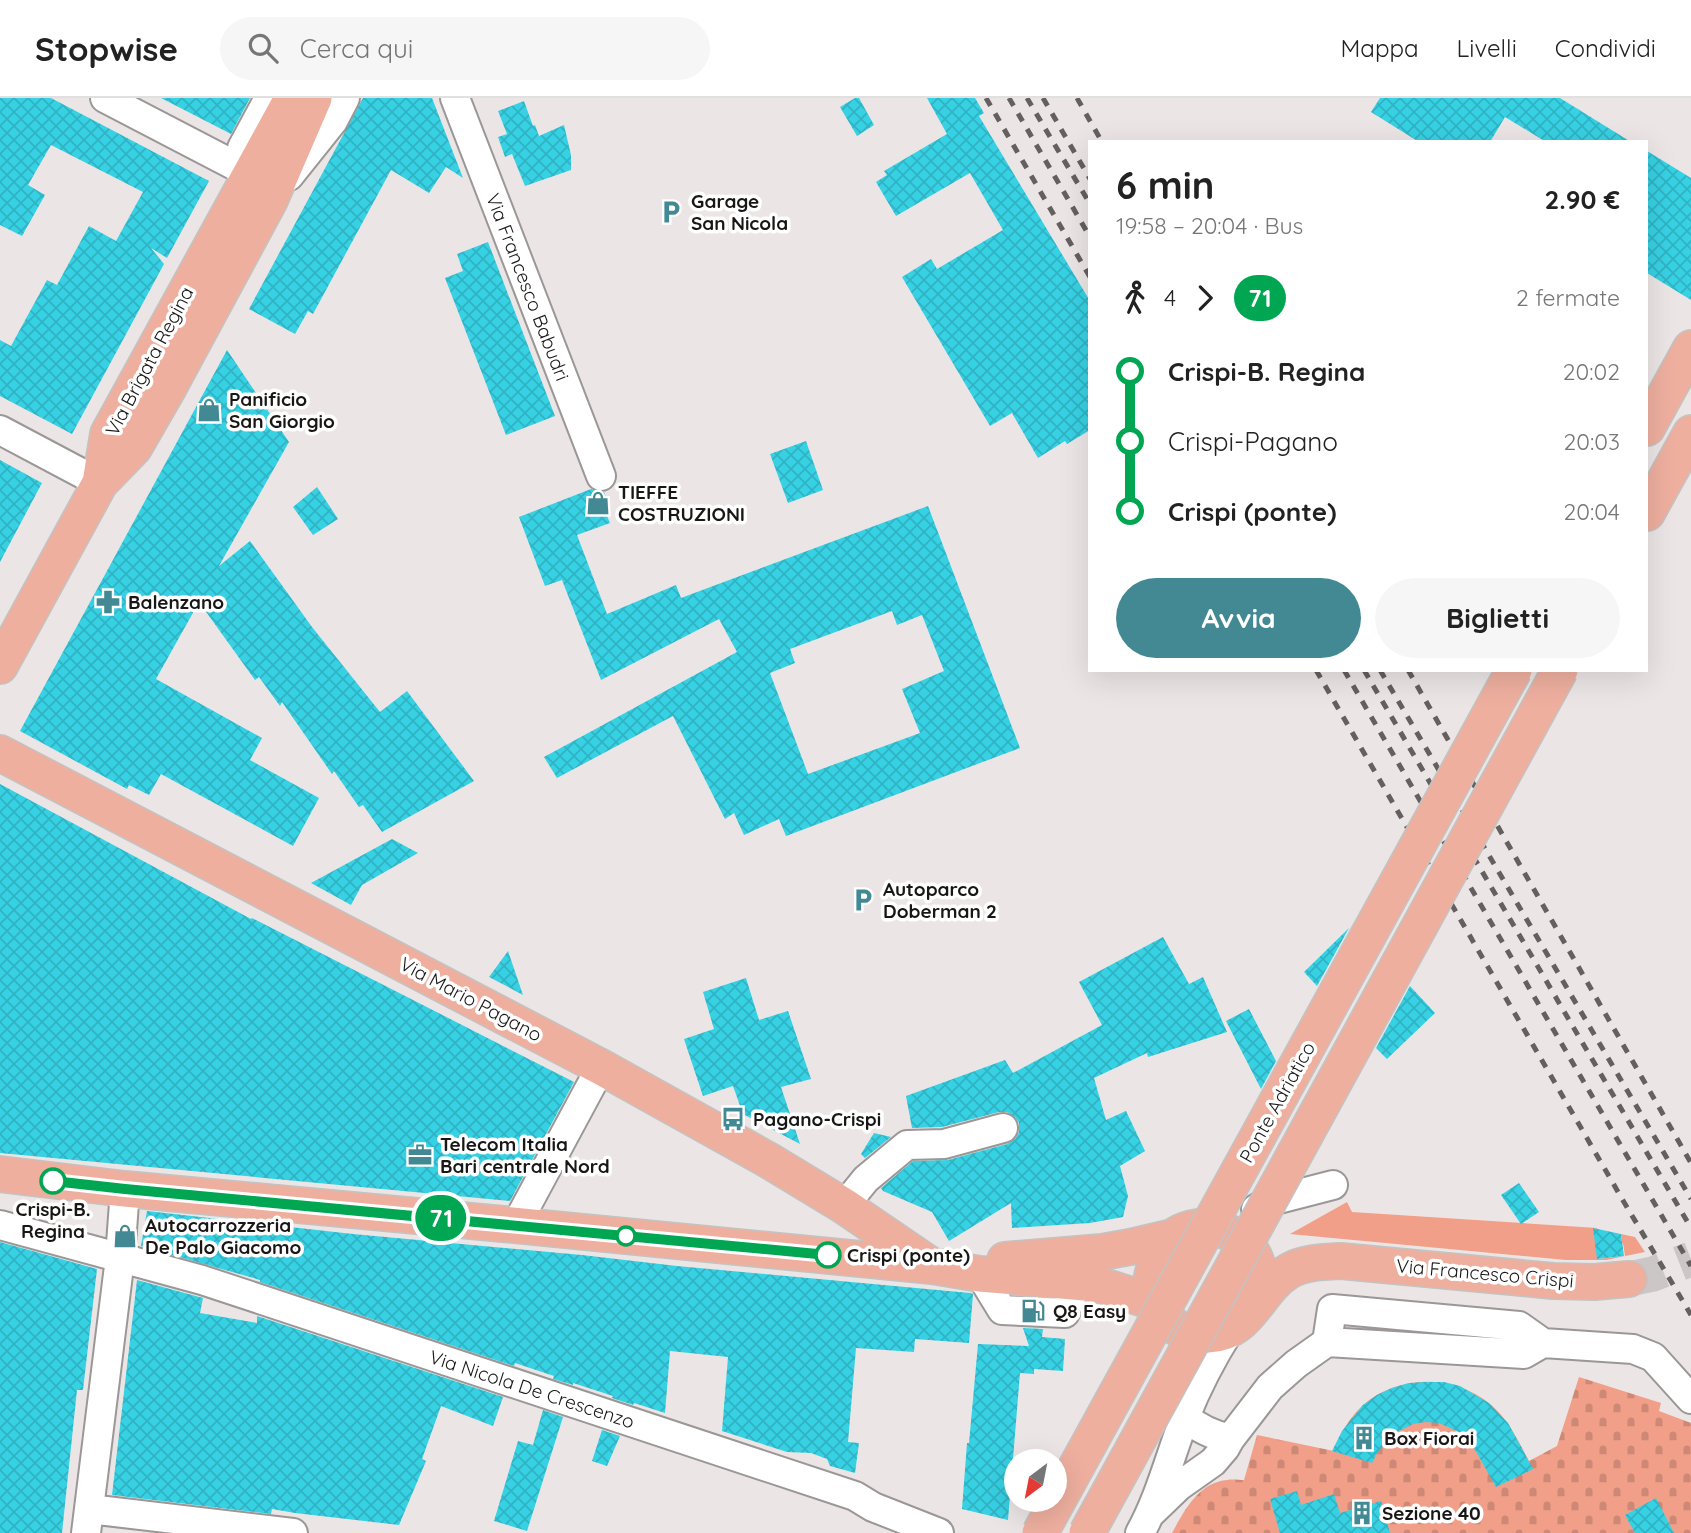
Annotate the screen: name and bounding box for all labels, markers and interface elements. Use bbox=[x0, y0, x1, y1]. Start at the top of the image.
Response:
search box bbox=[220, 17, 710, 80]
text: Stopwise bbox=[35, 28, 178, 69]
icon: search bbox=[244, 29, 282, 67]
text: Cerca qui bbox=[300, 32, 413, 65]
text: Mappa bbox=[1341, 33, 1419, 63]
text: Livelli bbox=[1457, 33, 1517, 63]
text: Condividi bbox=[1555, 33, 1656, 63]
text: 6 min bbox=[1116, 161, 1214, 209]
text: 2.90 € bbox=[1544, 183, 1620, 216]
place label: Garage San Nicola bbox=[691, 189, 788, 235]
street label: Via Francesco Babudri bbox=[481, 190, 575, 384]
parking icon: Garage San Nicola bbox=[657, 198, 685, 226]
text: 19:58 – 20:04 · Bus bbox=[1116, 211, 1303, 240]
icon: walk bbox=[1116, 279, 1154, 317]
icon: forward bbox=[1186, 279, 1224, 317]
street label: Via Brigata Regina bbox=[100, 282, 198, 440]
text: 4 bbox=[1164, 283, 1176, 312]
text: 71 bbox=[1248, 283, 1272, 313]
text: 2 fermate bbox=[1516, 283, 1620, 312]
text: Crispi-B. Regina bbox=[1168, 355, 1365, 388]
text: 20:02 bbox=[1563, 357, 1620, 386]
place label: Panificio San Giorgio bbox=[229, 387, 335, 433]
shop icon: Panificio San Giorgio bbox=[195, 396, 223, 424]
text: Crispi-Pagano bbox=[1168, 425, 1338, 458]
text: 20:03 bbox=[1564, 427, 1620, 456]
place label: TIEFFE COSTRUZIONI bbox=[618, 480, 745, 526]
shop icon: TIEFFE COSTRUZIONI bbox=[584, 489, 612, 517]
text: Crispi (ponte) bbox=[1168, 495, 1336, 528]
text: 20:04 bbox=[1563, 497, 1620, 526]
button: Avvia bbox=[1116, 578, 1361, 658]
button: Biglietti bbox=[1375, 578, 1620, 658]
pharmacy icon: Balenzano bbox=[94, 588, 122, 616]
place label: Balenzano bbox=[128, 590, 224, 614]
place label: Autoparco Doberman 2 bbox=[883, 877, 997, 923]
parking icon: Autoparco Doberman 2 bbox=[849, 886, 877, 914]
street label: Via Mario Pagano bbox=[396, 952, 546, 1046]
street label: Ponte Adriatico bbox=[1234, 1037, 1320, 1167]
bus stop icon: Pagano-Crispi bbox=[719, 1105, 747, 1133]
place label: Pagano-Crispi bbox=[753, 1107, 881, 1131]
place label: Telecom Italia Bari centrale Nord bbox=[440, 1132, 610, 1178]
office icon: Telecom Italia Bari centrale Nord bbox=[406, 1141, 434, 1169]
marker: Crispi-B. Regina bbox=[40, 1168, 66, 1194]
line badge: 71 bbox=[410, 1195, 472, 1241]
place label: Crispi-B. Regina bbox=[16, 1197, 90, 1243]
text: 71 bbox=[429, 1203, 453, 1233]
place label: Autocarrozzeria De Palo Giacomo bbox=[145, 1213, 302, 1259]
shop icon: Autocarrozzeria De Palo Giacomo bbox=[111, 1222, 139, 1250]
unlabelled marker bbox=[616, 1226, 636, 1246]
marker: Crispi (ponte) bbox=[815, 1242, 841, 1268]
place label: Crispi (ponte) bbox=[847, 1243, 970, 1267]
street label: Via Francesco Crispi bbox=[1395, 1253, 1575, 1293]
fuel station icon: Q8 Easy bbox=[1019, 1297, 1047, 1325]
place label: Q8 Easy bbox=[1053, 1299, 1126, 1323]
street label: Via Nicola De Crescenzo bbox=[426, 1344, 638, 1434]
building icon: Box Fiorai bbox=[1350, 1424, 1378, 1452]
place label: Box Fiorai bbox=[1384, 1426, 1474, 1450]
north arrow bbox=[1004, 1449, 1068, 1512]
map controls bbox=[1004, 1449, 1067, 1512]
building icon: Sezione 40 bbox=[1348, 1499, 1376, 1527]
place label: Sezione 40 bbox=[1382, 1501, 1481, 1525]

